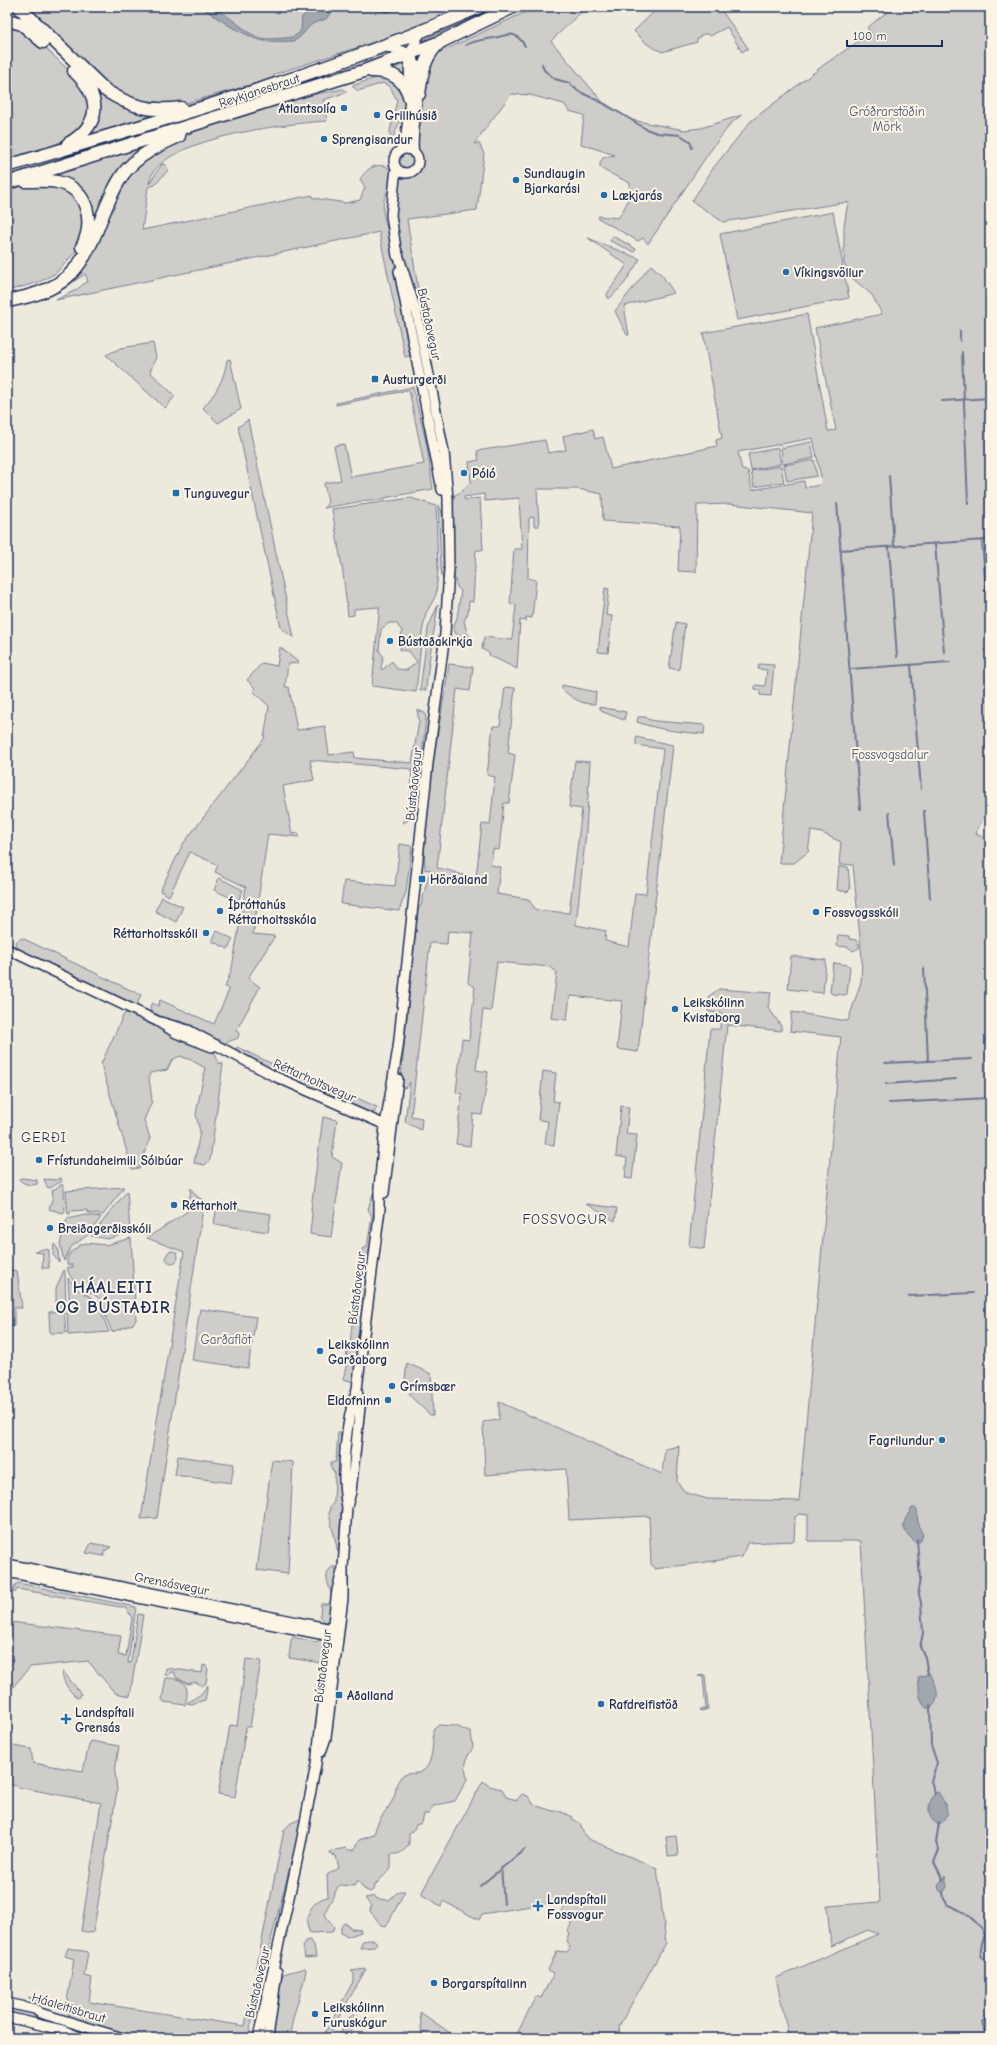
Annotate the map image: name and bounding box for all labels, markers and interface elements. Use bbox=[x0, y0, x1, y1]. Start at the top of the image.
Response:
scale bar bbox=[847, 22, 942, 48]
text: 100 m bbox=[853, 29, 886, 43]
street label: Reykjanesbraut bbox=[217, 70, 303, 111]
place label: Atlantsolía bbox=[278, 101, 336, 116]
marker: Atlantsolía bbox=[339, 103, 349, 113]
park label: Gróðrarstöðin Mörk bbox=[849, 104, 925, 134]
place label: Grillhúsið bbox=[385, 108, 437, 123]
marker: Grillhúsið bbox=[372, 110, 382, 120]
place label: Sprengisandur bbox=[332, 132, 413, 147]
marker: Sprengisandur bbox=[319, 134, 329, 144]
place label: Sundlaugin Bjarkarási bbox=[524, 166, 585, 196]
marker: Sundlaugin Bjarkarási bbox=[511, 175, 521, 185]
place label: Lækjarás bbox=[612, 188, 662, 203]
marker: Lækjarás bbox=[599, 190, 609, 200]
place label: Víkingsvöllur bbox=[794, 265, 864, 280]
marker: Víkingsvöllur bbox=[781, 267, 791, 277]
street label: Bústaðavegur bbox=[415, 287, 445, 362]
place label: Austurgerði bbox=[383, 372, 446, 387]
marker: Austurgerði bbox=[370, 374, 380, 384]
place label: Póló bbox=[472, 466, 496, 481]
marker: Póló bbox=[459, 468, 469, 478]
place label: Tunguvegur bbox=[184, 486, 250, 501]
marker: Tunguvegur bbox=[171, 488, 181, 498]
place label: Bústaðakirkja bbox=[398, 634, 473, 649]
marker: Bústaðakirkja bbox=[385, 636, 395, 646]
street label: Bústaðavegur bbox=[402, 746, 425, 821]
park label: Fossvogsdalur bbox=[852, 747, 929, 762]
place label: Hörðaland bbox=[430, 872, 488, 887]
marker: Hörðaland bbox=[417, 874, 427, 884]
place label: Íþróttahús Réttarholtsskóla bbox=[228, 896, 317, 927]
place label: Fossvogsskóli bbox=[824, 905, 899, 920]
marker: Íþróttahús Réttarholtsskóla bbox=[215, 906, 225, 916]
marker: Fossvogsskóli bbox=[811, 907, 821, 917]
place label: Réttarholtsskóli bbox=[113, 926, 198, 941]
marker: Réttarholtsskóli bbox=[201, 928, 211, 938]
place label: Leikskólinn Kvistaborg bbox=[683, 995, 744, 1025]
marker: Leikskólinn Kvistaborg bbox=[670, 1004, 680, 1014]
street label: Réttarholtsvegur bbox=[271, 1055, 359, 1106]
district label: GERÐI bbox=[21, 1129, 67, 1146]
place label: Frístundaheimili Sólbúar bbox=[47, 1153, 184, 1168]
marker: Frístundaheimili Sólbúar bbox=[34, 1155, 44, 1165]
place label: Réttarholt bbox=[182, 1198, 238, 1213]
marker: Réttarholt bbox=[169, 1200, 179, 1210]
district label: FOSSVOGUR bbox=[522, 1211, 608, 1228]
place label: Breiðagerðisskóli bbox=[58, 1221, 151, 1236]
marker: Breiðagerðisskóli bbox=[45, 1223, 55, 1233]
street label: Bústaðavegur bbox=[345, 1250, 369, 1325]
district label: HÁALEITI OG BÚSTAÐIR bbox=[55, 1276, 171, 1317]
park label: Garðaflöt bbox=[201, 1332, 253, 1347]
place label: Leikskólinn Garðaborg bbox=[328, 1337, 389, 1367]
marker: Leikskólinn Garðaborg bbox=[315, 1346, 325, 1356]
place label: Grímsbær bbox=[400, 1379, 456, 1394]
marker: Grímsbær bbox=[387, 1381, 397, 1391]
place label: Eldofninn bbox=[327, 1393, 380, 1408]
marker: Eldofninn bbox=[383, 1395, 393, 1405]
place label: Fagrilundur bbox=[869, 1433, 935, 1448]
marker: Fagrilundur bbox=[937, 1435, 947, 1445]
street label: Grensásvegur bbox=[133, 1569, 211, 1598]
street label: Bústaðavegur bbox=[311, 1628, 335, 1703]
place label: Aðalland bbox=[347, 1688, 394, 1703]
marker: Aðalland bbox=[334, 1690, 344, 1700]
place label: Rafdreifistöð bbox=[609, 1697, 678, 1712]
marker: Rafdreifistöð bbox=[596, 1699, 606, 1709]
place label: Landspítali Grensás bbox=[75, 1705, 134, 1735]
marker: Landspítali Grensás bbox=[60, 1713, 72, 1725]
place label: Landspítali Fossvogur bbox=[547, 1892, 606, 1922]
marker: Landspítali Fossvogur bbox=[532, 1900, 544, 1912]
street label: Bústaðavegur bbox=[242, 1944, 273, 2020]
place label: Borgarspítalinn bbox=[442, 1976, 527, 1991]
marker: Borgarspítalinn bbox=[429, 1978, 439, 1988]
street label: Háaleitisbraut bbox=[30, 1989, 109, 2026]
place label: Leikskólinn Furuskógur bbox=[323, 2000, 388, 2030]
marker: Leikskólinn Furuskógur bbox=[310, 2009, 320, 2019]

